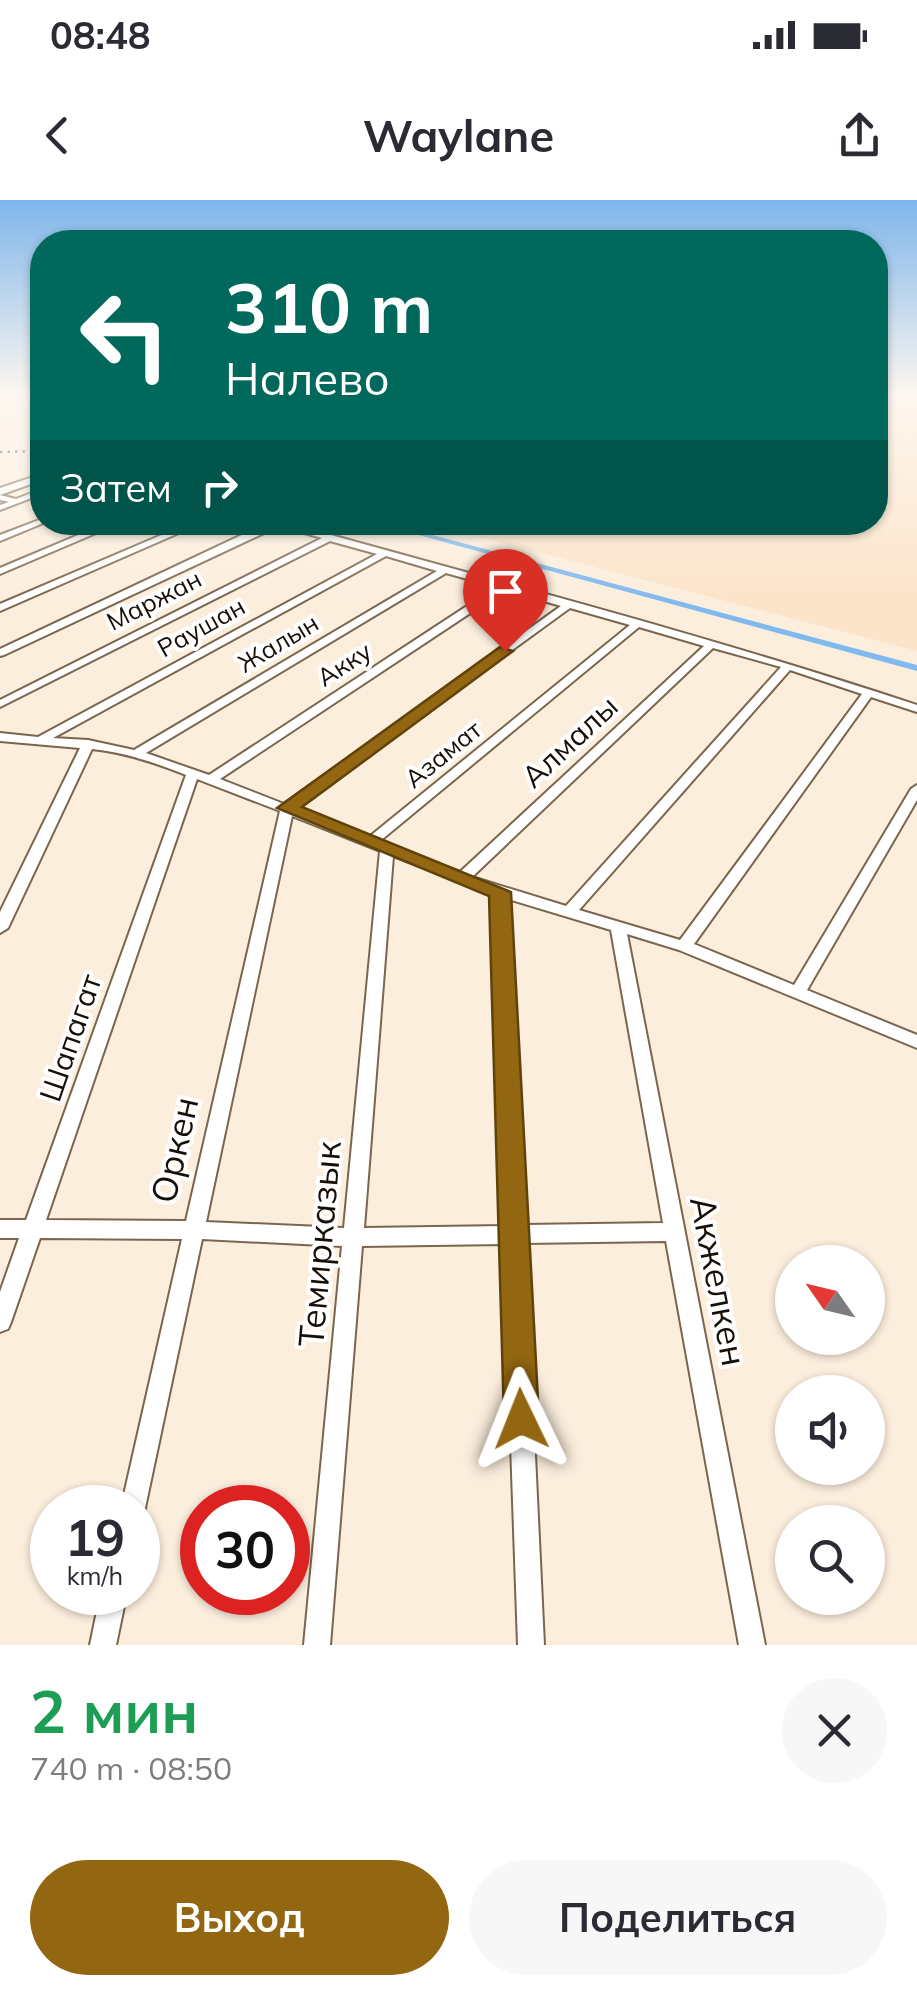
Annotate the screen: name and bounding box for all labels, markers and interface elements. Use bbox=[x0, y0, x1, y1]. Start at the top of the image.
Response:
text: 08:48 bbox=[50, 11, 151, 59]
text: Waylane bbox=[363, 107, 554, 163]
icon: back bbox=[30, 108, 85, 163]
icon: share bbox=[832, 108, 887, 163]
text: 310 m bbox=[225, 263, 433, 351]
icon: left bbox=[60, 270, 190, 400]
text: Налево bbox=[225, 350, 390, 406]
icon: right bbox=[192, 460, 247, 515]
text: Затем bbox=[60, 464, 172, 512]
pin bbox=[463, 549, 548, 652]
street label: Маржан bbox=[101, 563, 206, 637]
icon: arrive bbox=[478, 564, 533, 619]
street label: Раушан bbox=[152, 590, 250, 663]
street label: Жалын bbox=[232, 607, 324, 679]
street label: Акку bbox=[311, 634, 377, 693]
street label: Алмалы bbox=[513, 687, 625, 795]
street label: Азамат bbox=[398, 713, 488, 794]
street label: Шапагат bbox=[31, 969, 110, 1106]
street label: Оркен bbox=[140, 1092, 208, 1207]
street label: Темирказык bbox=[288, 1139, 350, 1349]
street label: Акжелкен bbox=[681, 1192, 757, 1369]
north arrow bbox=[775, 1245, 885, 1355]
map controls bbox=[775, 1245, 885, 1615]
position arrow bbox=[469, 1367, 573, 1471]
button: sound bbox=[775, 1375, 885, 1485]
speed limit sign: 30 bbox=[180, 1485, 310, 1615]
button: search bbox=[775, 1505, 885, 1615]
text: 19 bbox=[65, 1506, 125, 1569]
text: km/h bbox=[67, 1560, 123, 1591]
text: 2 мин bbox=[30, 1673, 198, 1748]
button: close bbox=[782, 1678, 887, 1783]
text: 740 m · 08:50 bbox=[30, 1748, 232, 1788]
button: Выход bbox=[30, 1860, 449, 1975]
button: Поделиться bbox=[469, 1860, 887, 1975]

